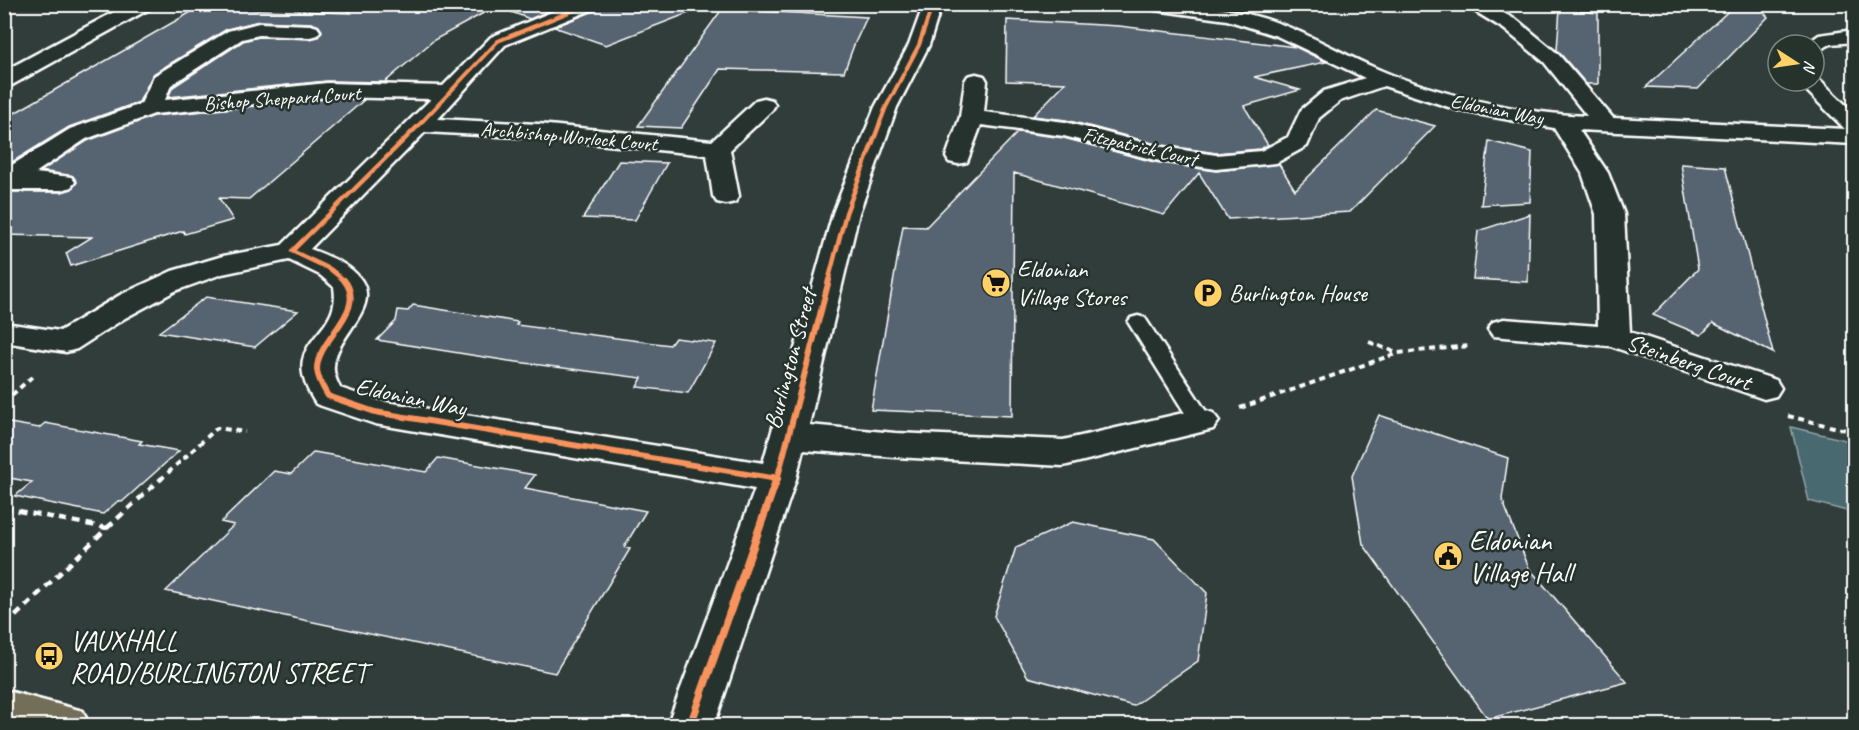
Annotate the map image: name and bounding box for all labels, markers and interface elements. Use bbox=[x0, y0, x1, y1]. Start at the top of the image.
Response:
north arrow bbox=[1766, 33, 1826, 93]
text: N bbox=[1798, 59, 1821, 76]
street label: Bishop Sheppard Court bbox=[203, 80, 364, 116]
street label: Eldonian Way bbox=[1449, 88, 1546, 131]
street label: Archbishop Worlock Court bbox=[480, 116, 661, 157]
street label: Fitzpatrick Court bbox=[1080, 121, 1203, 173]
place label: Eldonian Village Stores bbox=[1017, 254, 1128, 312]
supermarket icon: Eldonian Village Stores bbox=[980, 267, 1012, 299]
parking icon: Burlington House bbox=[1192, 277, 1224, 309]
place label: Burlington House bbox=[1229, 278, 1369, 308]
street label: Burlington Street bbox=[757, 283, 824, 432]
street label: Steinberg Court bbox=[1623, 327, 1757, 398]
street label: Eldonian Way bbox=[353, 371, 471, 424]
place label: Eldonian Village Hall bbox=[1469, 523, 1577, 590]
public building icon: Eldonian Village Hall bbox=[1432, 540, 1464, 572]
place label: VAUXHALL ROAD/BURLINGTON STREET bbox=[70, 623, 374, 690]
bus stop icon: VAUXHALL ROAD/BURLINGTON STREET bbox=[33, 640, 65, 672]

